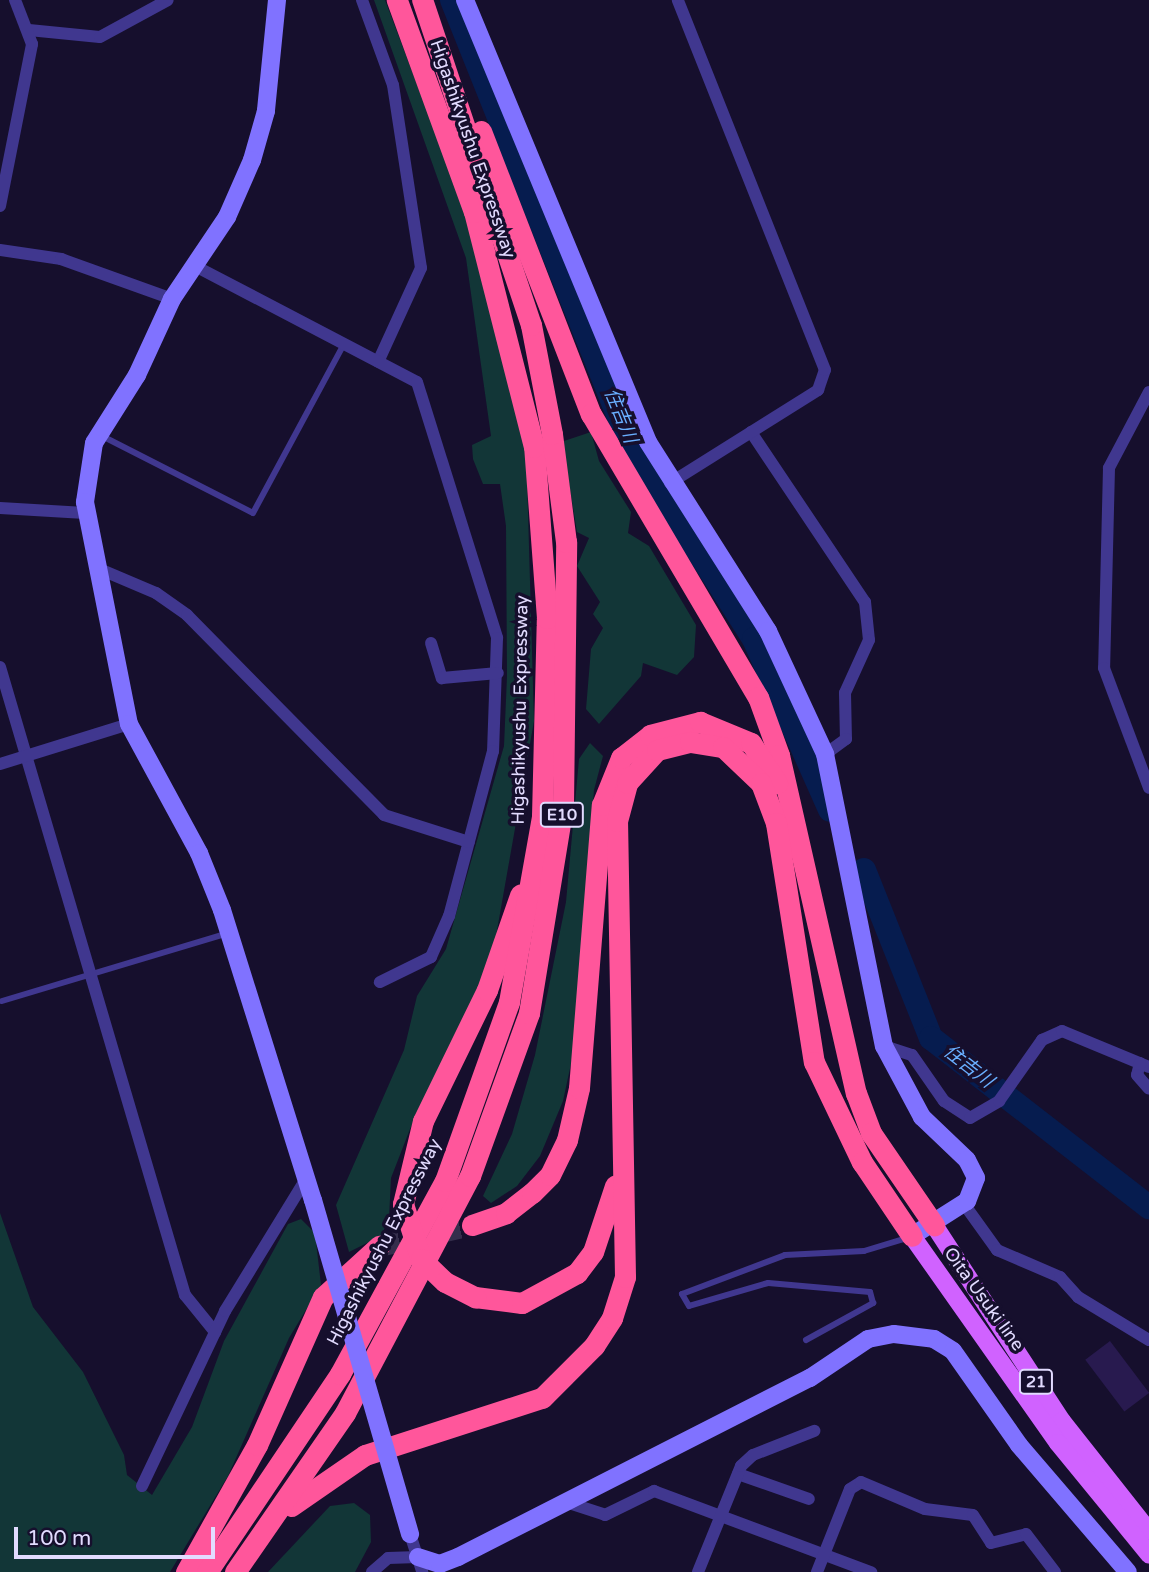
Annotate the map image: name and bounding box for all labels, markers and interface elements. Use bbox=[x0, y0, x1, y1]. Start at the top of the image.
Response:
street label: Higashikyushu Expressway bbox=[425, 37, 521, 261]
water label: 住吉川 bbox=[599, 385, 641, 447]
street label: Higashikyushu Expressway bbox=[507, 595, 533, 825]
road number: E10 bbox=[539, 802, 585, 828]
water label: 住吉川 bbox=[939, 1040, 997, 1094]
street label: Higashikyushu Expressway bbox=[322, 1135, 446, 1349]
street label: Oita Usuki line bbox=[939, 1243, 1029, 1355]
road number: 21 bbox=[1018, 1370, 1054, 1394]
scale bar bbox=[18, 1512, 219, 1556]
text: 100 m bbox=[27, 1526, 91, 1551]

